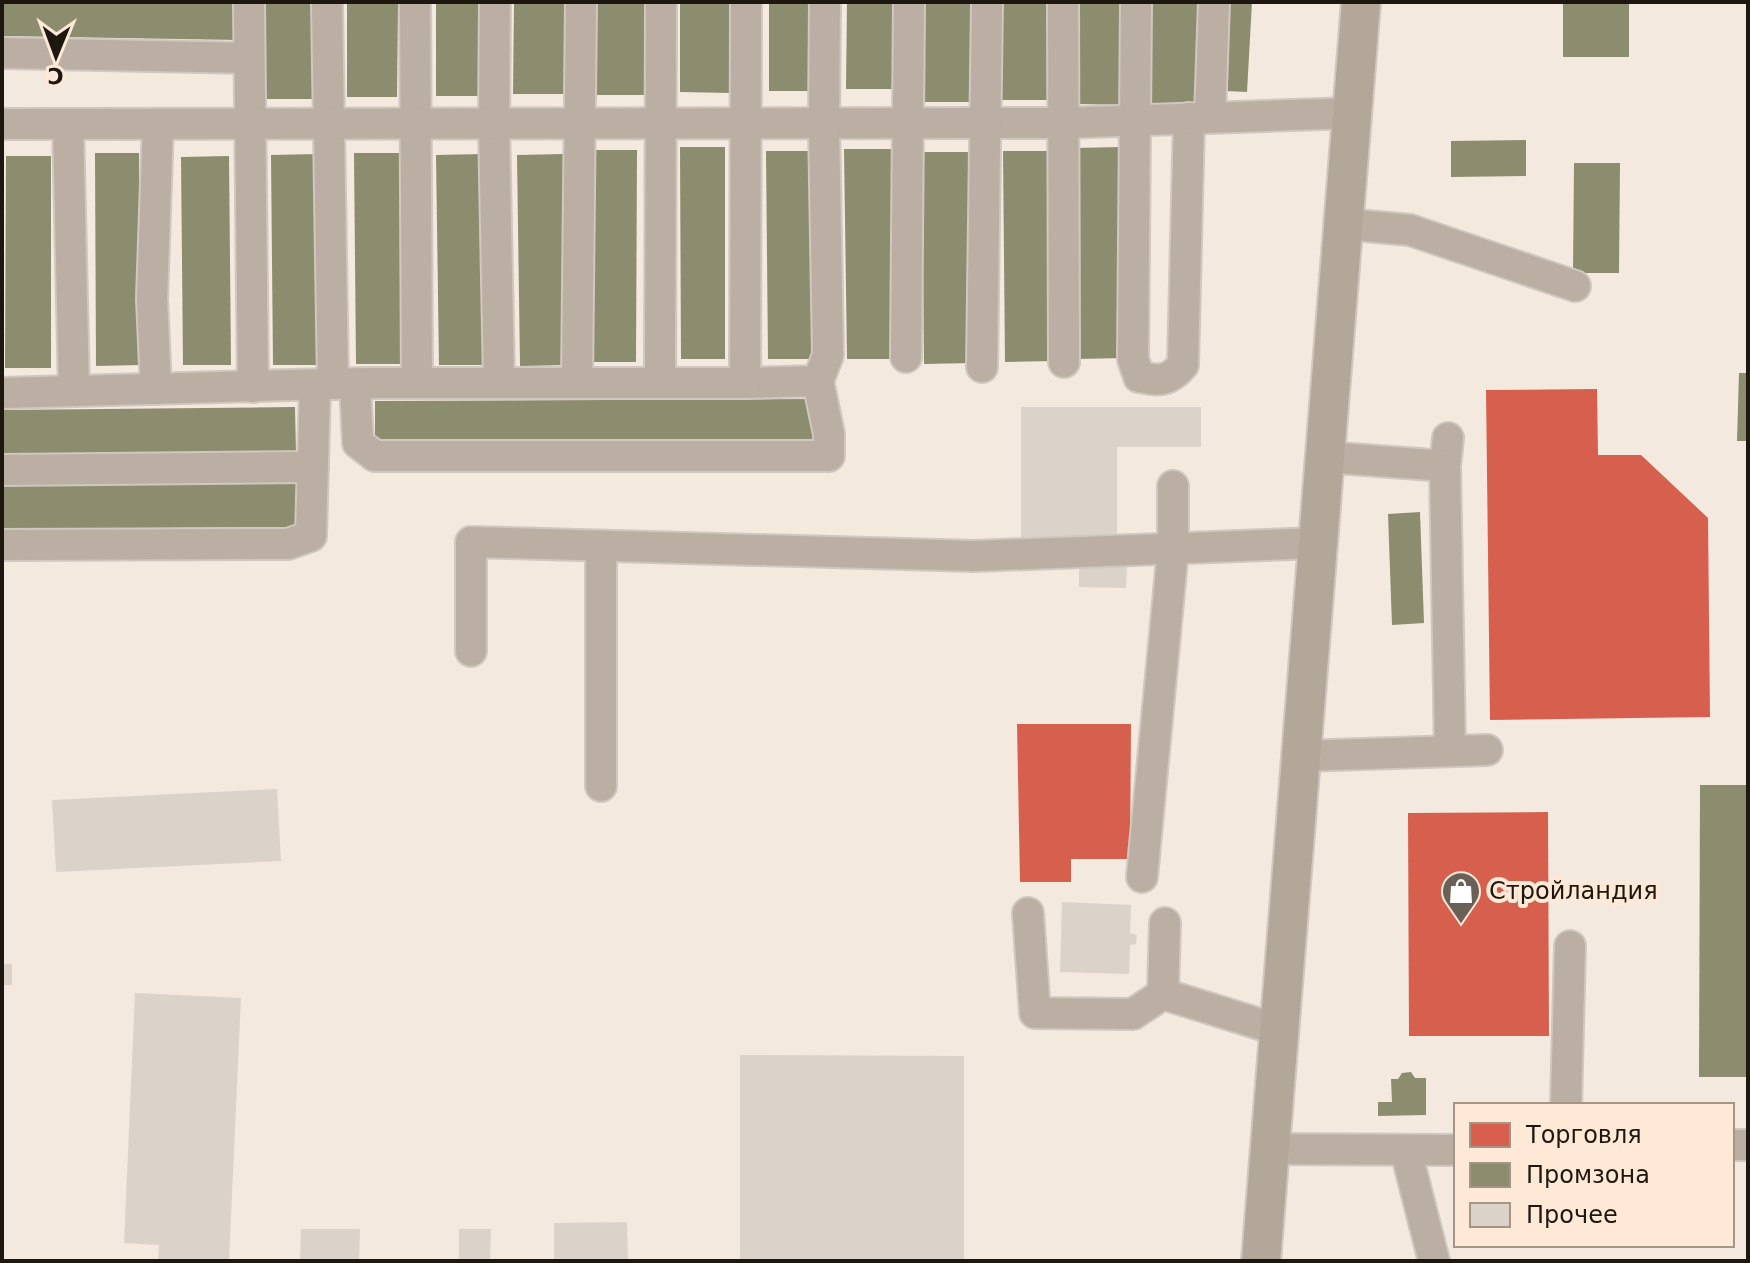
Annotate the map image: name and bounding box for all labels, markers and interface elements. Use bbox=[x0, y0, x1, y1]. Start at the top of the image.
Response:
north arrow bbox=[16, 16, 96, 96]
text: С bbox=[47, 63, 64, 88]
shop icon: Стройландия bbox=[1440, 870, 1482, 925]
place label: Стройландия bbox=[1489, 877, 1658, 905]
legend bbox=[1454, 1103, 1734, 1247]
text: Торговля bbox=[1525, 1121, 1642, 1149]
text: Промзона bbox=[1526, 1161, 1650, 1189]
text: Прочее bbox=[1526, 1201, 1618, 1229]

